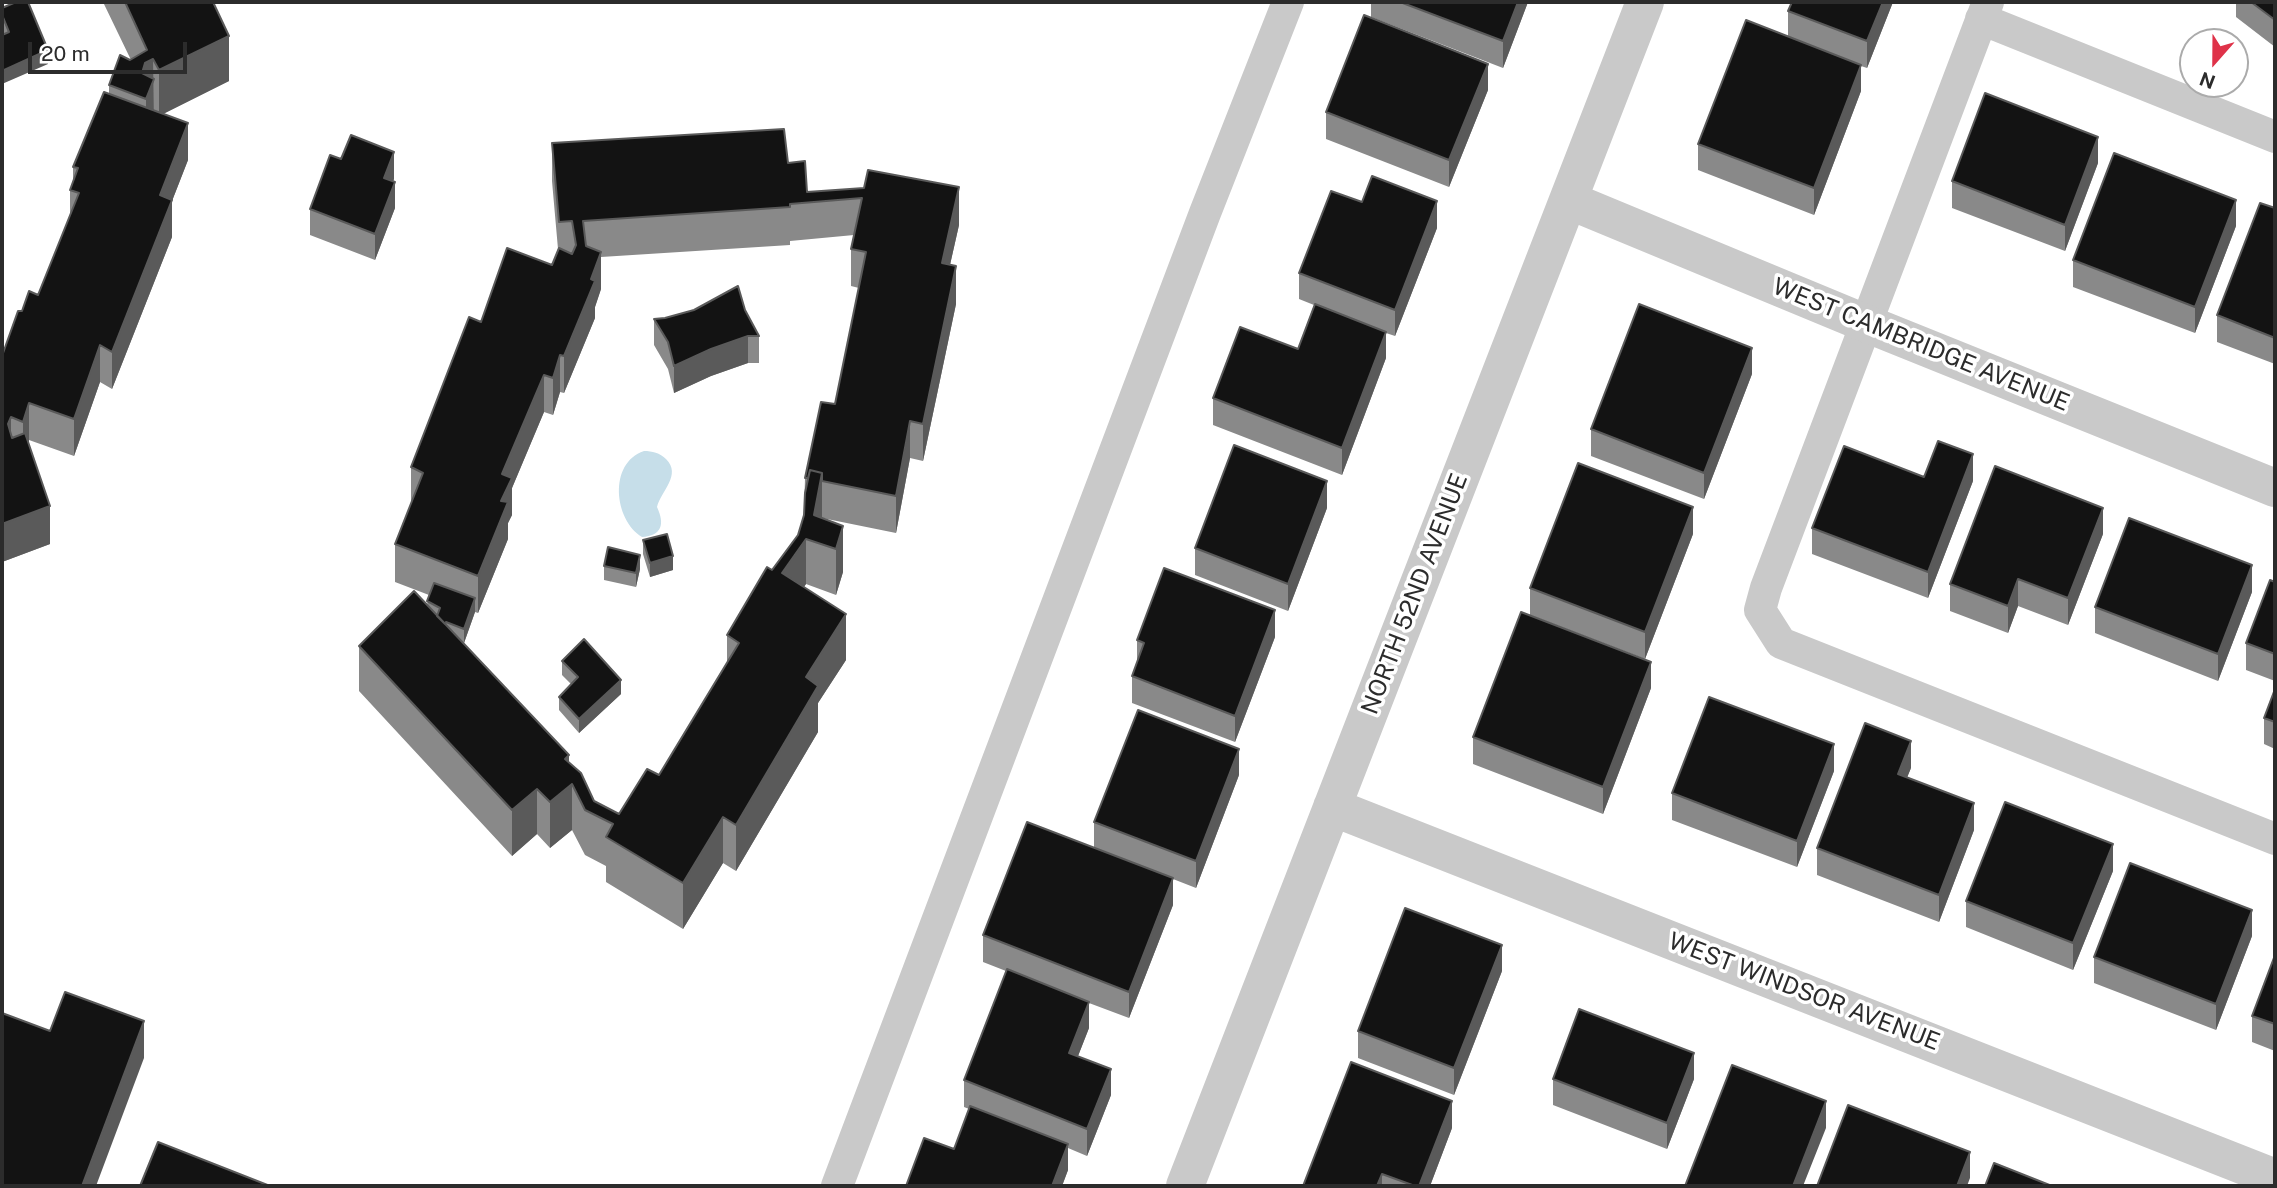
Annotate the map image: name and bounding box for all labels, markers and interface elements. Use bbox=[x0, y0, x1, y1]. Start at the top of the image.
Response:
scale bar bbox=[32, 28, 191, 72]
north arrow bbox=[2179, 28, 2249, 98]
text: 20 m bbox=[41, 41, 90, 66]
text: N bbox=[2196, 68, 2218, 94]
street label: WEST CAMBRIDGE AVENUE bbox=[1768, 272, 2074, 418]
street label: NORTH 52ND AVENUE bbox=[1356, 470, 1474, 718]
street label: WEST WINDSOR AVENUE bbox=[1664, 927, 1944, 1057]

